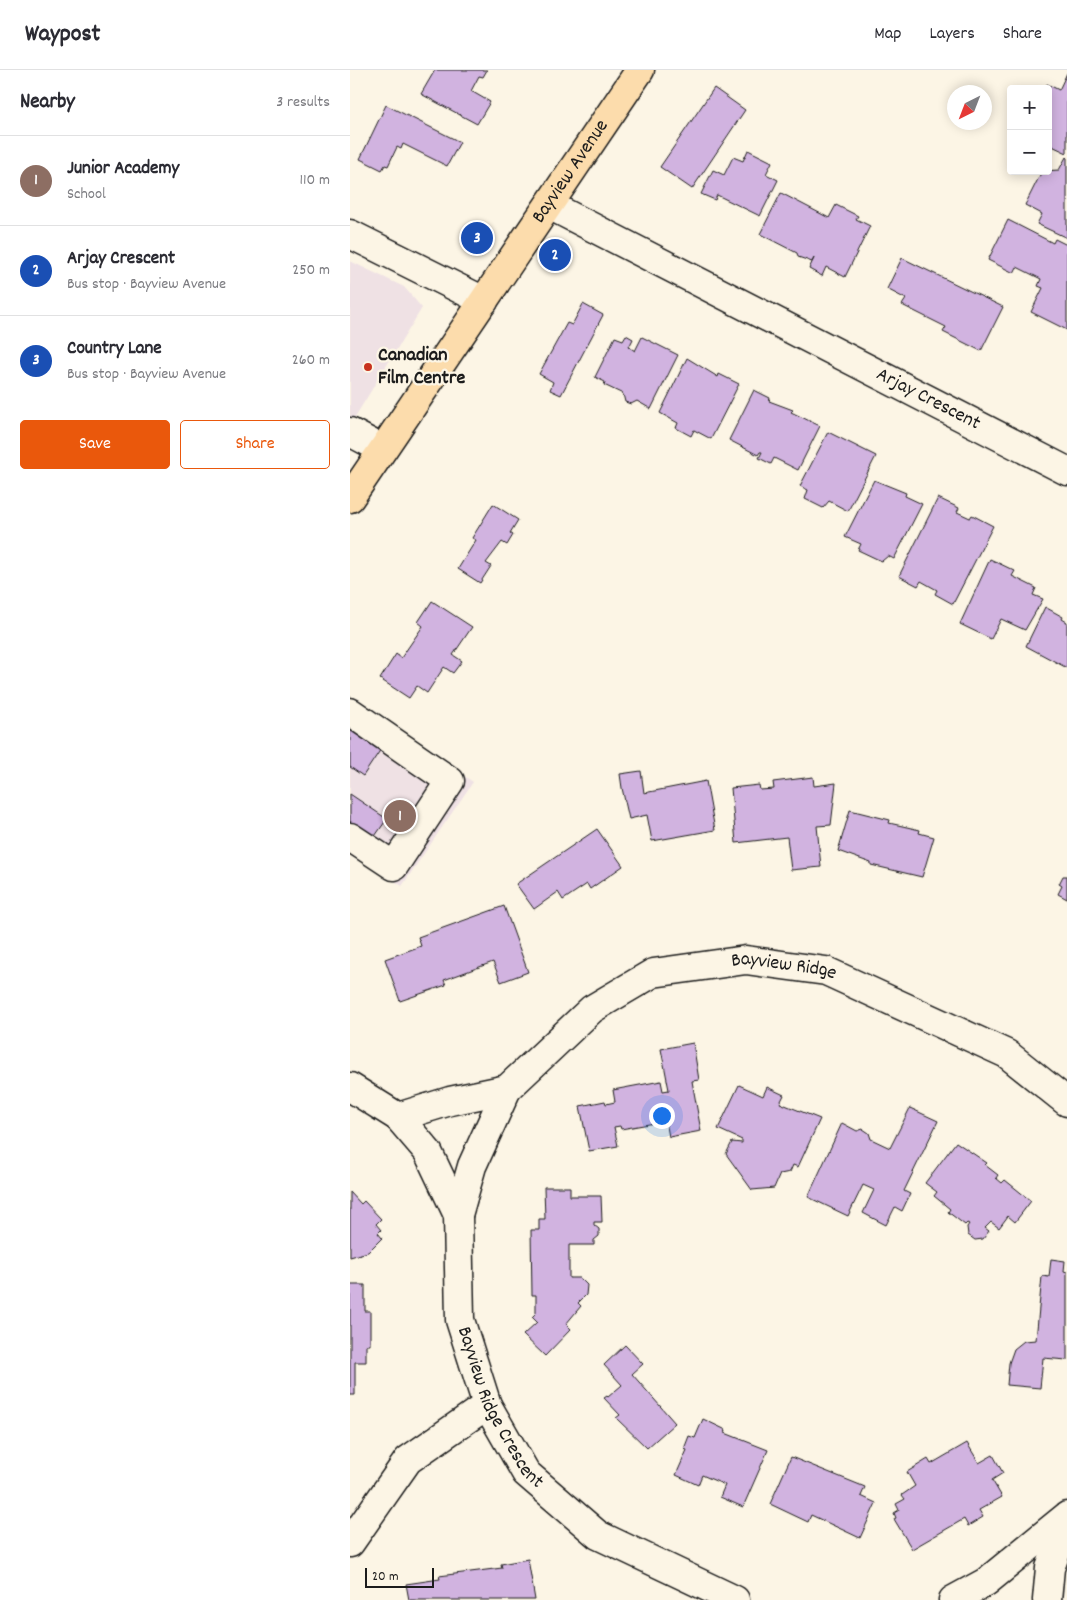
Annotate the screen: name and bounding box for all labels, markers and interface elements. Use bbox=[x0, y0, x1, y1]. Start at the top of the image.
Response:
text: Waypost bbox=[25, 18, 100, 52]
text: Map bbox=[874, 22, 901, 47]
text: Layers bbox=[929, 22, 975, 47]
text: Share bbox=[1003, 22, 1042, 47]
north arrow bbox=[947, 85, 992, 130]
map controls bbox=[1007, 85, 1052, 175]
button: + bbox=[1007, 85, 1052, 130]
text: Nearby bbox=[20, 88, 75, 118]
text: 3 results bbox=[276, 91, 330, 114]
street label: Bayview Avenue bbox=[526, 114, 616, 229]
button: − bbox=[1007, 130, 1052, 175]
text: Junior Academy bbox=[67, 156, 179, 183]
text: 1 bbox=[34, 169, 38, 192]
text: 110 m bbox=[300, 169, 330, 192]
text: School bbox=[67, 183, 106, 206]
pin: 3 bbox=[461, 219, 493, 257]
pin: 2 bbox=[539, 236, 571, 274]
text: Arjay Crescent bbox=[67, 246, 175, 273]
text: 2 bbox=[33, 259, 40, 282]
text: 250 m bbox=[292, 259, 330, 282]
text: Bus stop · Bayview Avenue bbox=[67, 273, 226, 296]
text: Country Lane bbox=[67, 336, 162, 363]
place label: Canadian Film Centre bbox=[378, 342, 465, 393]
text: 3 bbox=[32, 349, 40, 372]
text: 260 m bbox=[292, 349, 330, 372]
marker: Canadian Film Centre bbox=[362, 361, 374, 373]
street label: Arjay Crescent bbox=[871, 361, 985, 438]
text: Bus stop · Bayview Avenue bbox=[67, 363, 226, 386]
button: Save bbox=[20, 420, 170, 469]
button: Share bbox=[180, 420, 330, 469]
pin: 1 bbox=[384, 797, 416, 835]
street label: Bayview Ridge bbox=[730, 945, 841, 988]
your location bbox=[649, 1103, 675, 1129]
street label: Bayview Ridge Crescent bbox=[449, 1323, 549, 1496]
scale bar bbox=[365, 1565, 434, 1588]
text: 20 m bbox=[372, 1567, 399, 1587]

